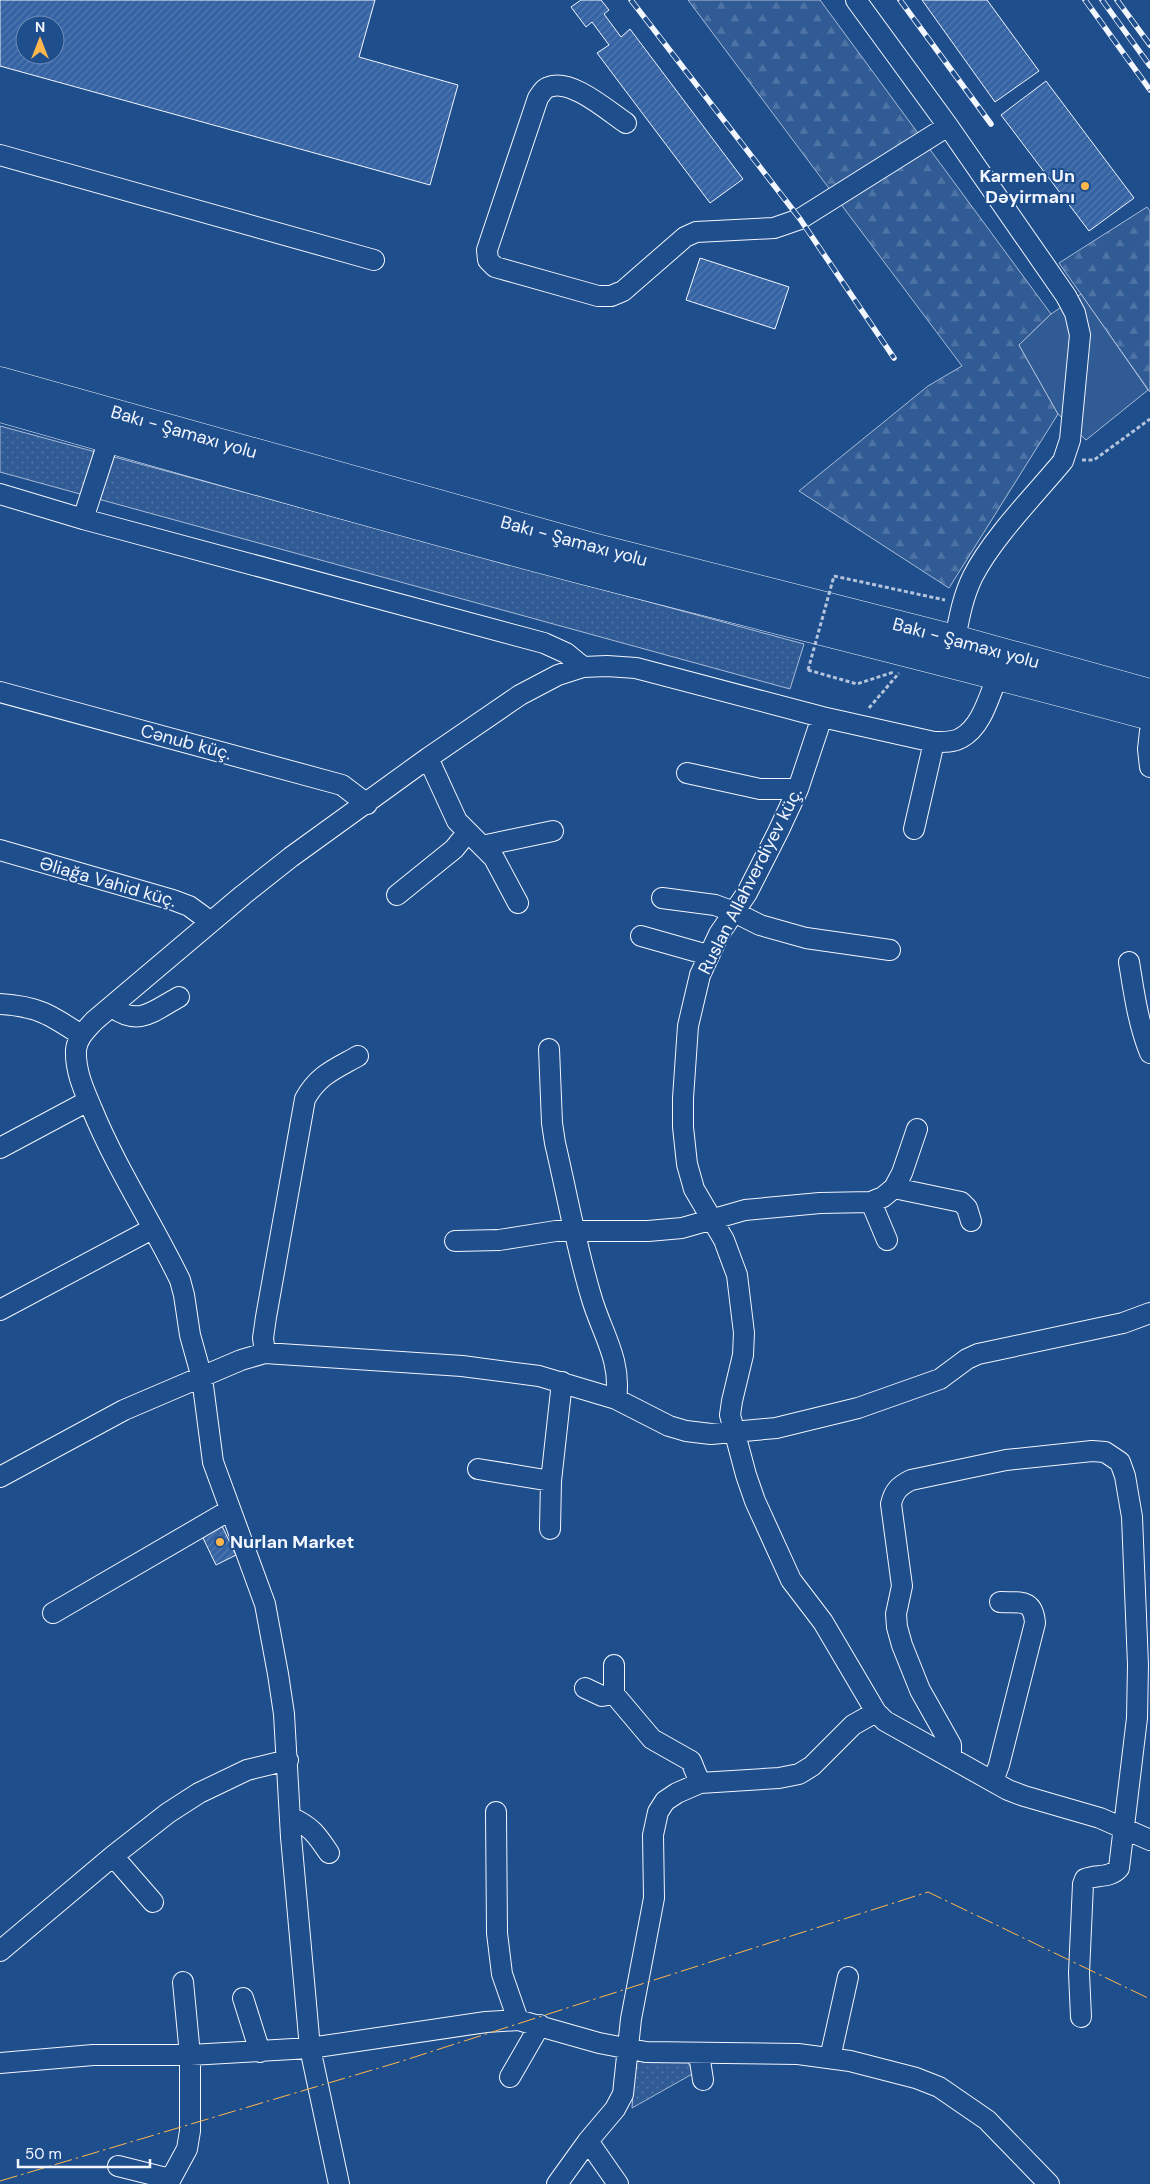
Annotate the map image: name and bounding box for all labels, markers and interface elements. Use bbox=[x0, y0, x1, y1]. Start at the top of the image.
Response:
north arrow bbox=[15, 15, 65, 65]
text: N bbox=[35, 18, 45, 36]
place label: Karmen Un Dəyirmanı bbox=[979, 164, 1075, 209]
marker: Karmen Un Dəyirmanı bbox=[1079, 180, 1091, 192]
street label: Bakı - Şamaxı yolu bbox=[108, 400, 260, 464]
street label: Bakı - Şamaxı yolu bbox=[498, 510, 650, 572]
street label: Bakı - Şamaxı yolu bbox=[890, 612, 1042, 674]
street label: Cənub küç. bbox=[138, 718, 234, 766]
street label: Ruslan Allahverdiyev küç. bbox=[692, 783, 808, 979]
street label: Əliağa Vahid küç. bbox=[37, 851, 179, 913]
place label: Nurlan Market bbox=[230, 1530, 354, 1554]
marker: Nurlan Market bbox=[214, 1536, 226, 1548]
scale bar bbox=[18, 2136, 150, 2168]
text: 50 m bbox=[25, 2144, 62, 2164]

